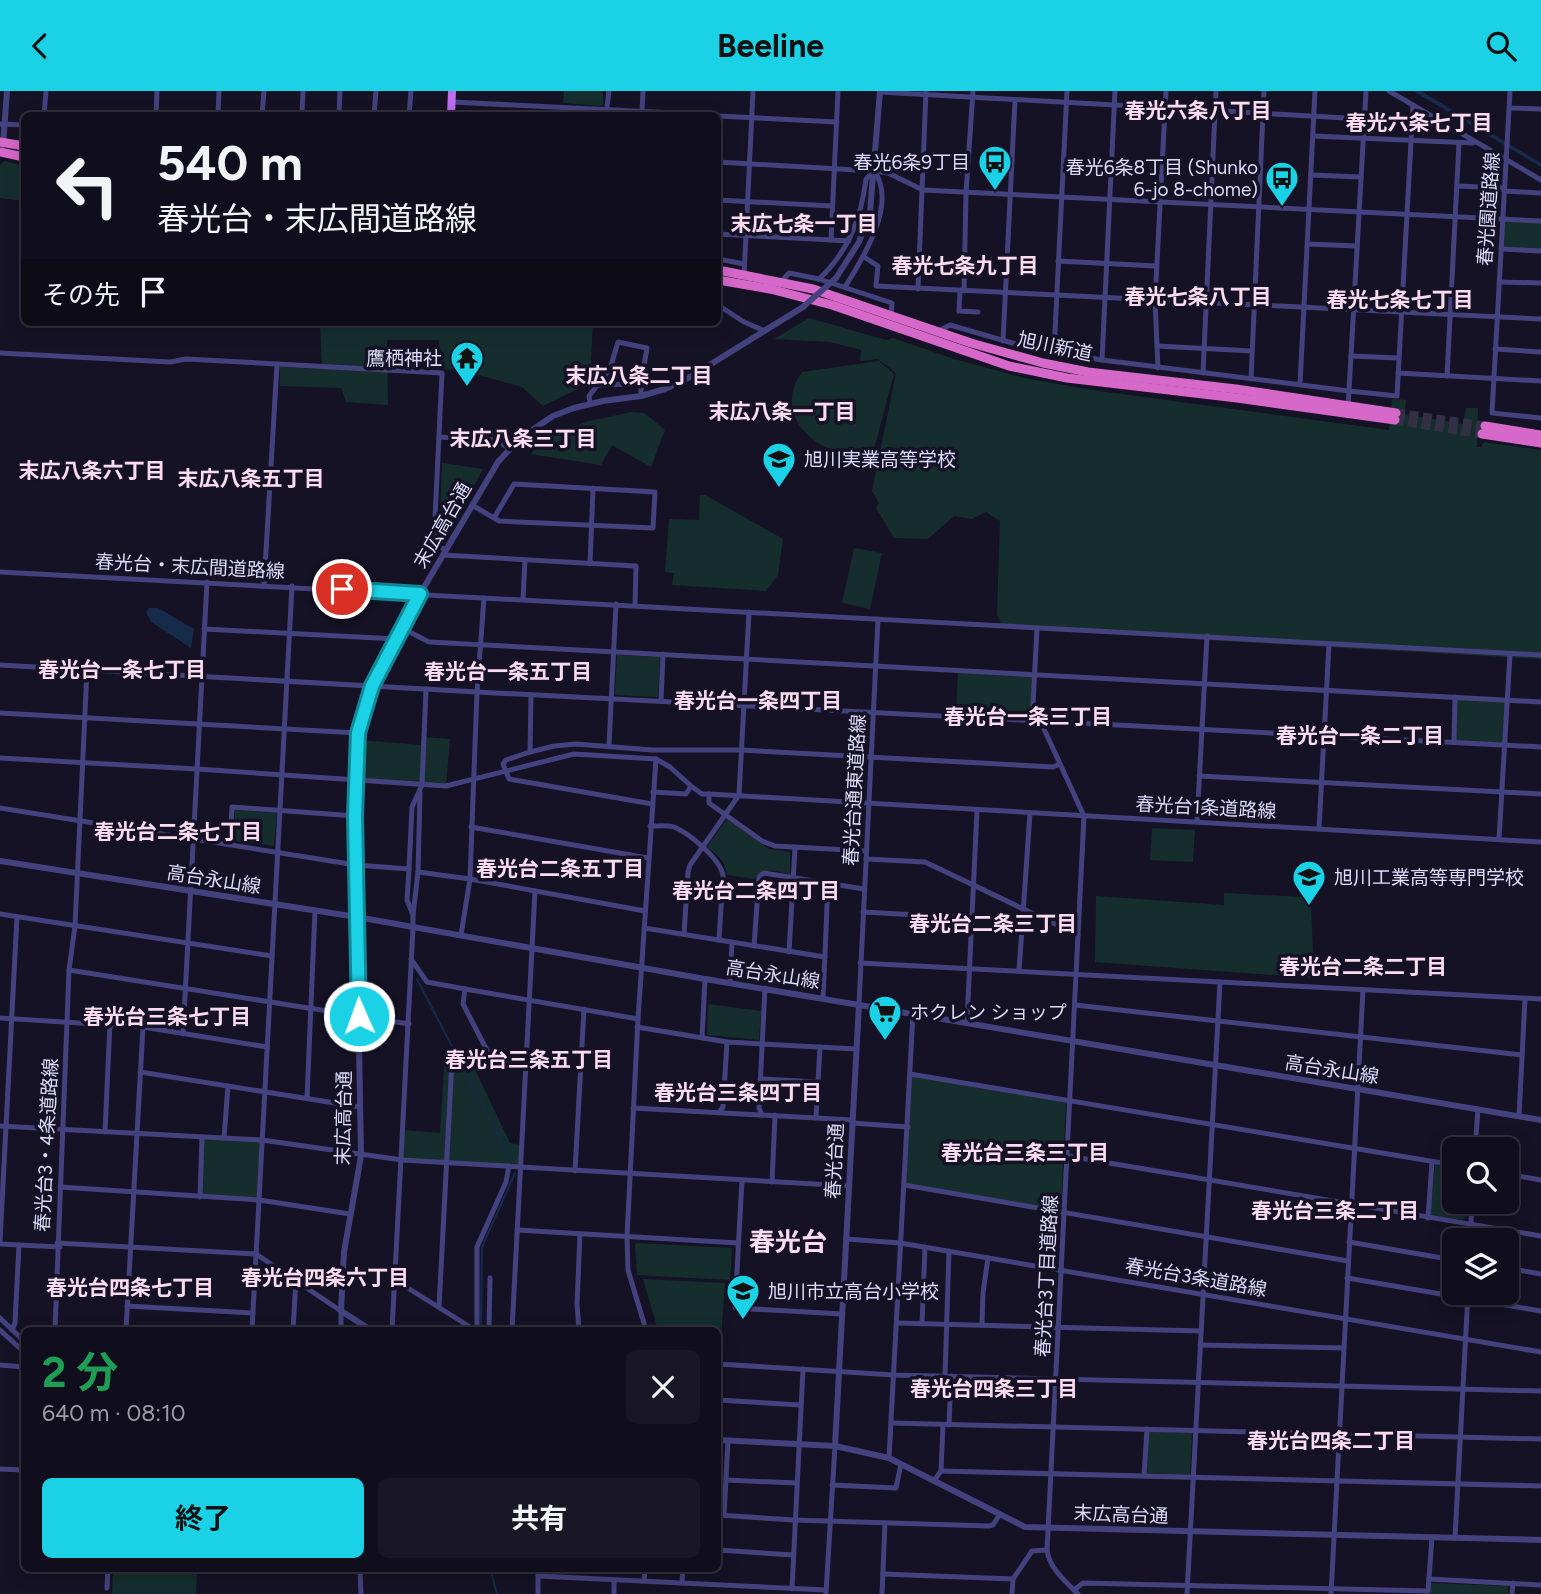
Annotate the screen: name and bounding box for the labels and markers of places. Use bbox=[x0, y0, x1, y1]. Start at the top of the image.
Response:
bus stop icon: 春光6条9丁目 bbox=[976, 143, 1014, 192]
place label: 春光6条9丁目 bbox=[853, 151, 970, 174]
place label: 春光6条8丁目 (Shunko 6-jo 8-chome) bbox=[1066, 156, 1258, 201]
bus stop icon: 春光6条8丁目 (Shunko 6-jo 8-chome) bbox=[1263, 159, 1301, 208]
temple icon: 鷹栖神社 bbox=[448, 339, 486, 388]
place label: 鷹栖神社 bbox=[366, 347, 442, 370]
school or university icon: 旭川実業高等学校 bbox=[760, 440, 798, 489]
place label: 旭川実業高等学校 bbox=[804, 448, 956, 471]
pin bbox=[312, 559, 372, 619]
school or university icon: 旭川工業高等専門学校 bbox=[1290, 858, 1328, 907]
place label: 旭川工業高等専門学校 bbox=[1334, 866, 1524, 889]
supermarket icon: ホクレン ショップ bbox=[866, 993, 904, 1042]
place label: ホクレン ショップ bbox=[910, 1001, 1067, 1024]
school or university icon: 旭川市立高台小学校 bbox=[724, 1272, 762, 1321]
place label: 旭川市立高台小学校 bbox=[768, 1280, 939, 1303]

